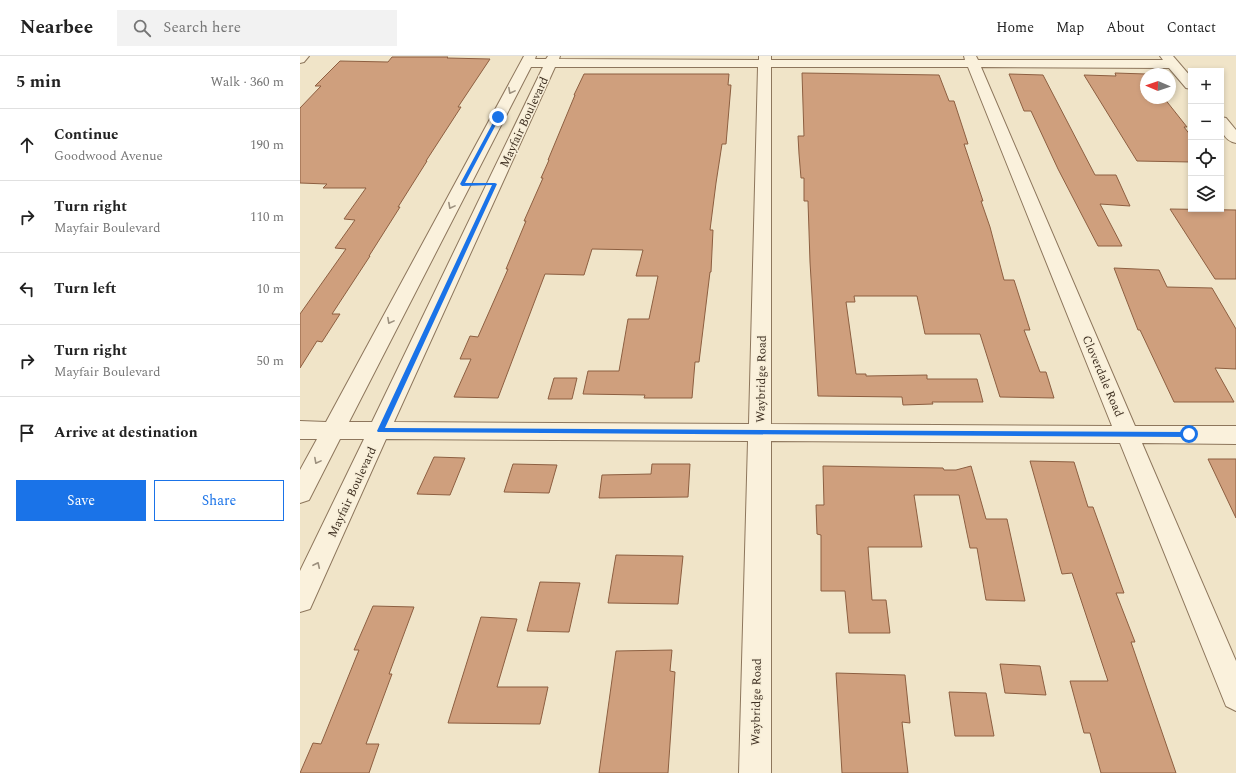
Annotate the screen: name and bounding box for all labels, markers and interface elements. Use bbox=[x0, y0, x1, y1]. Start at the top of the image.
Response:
search box bbox=[117, 10, 397, 46]
text: Nearbee bbox=[20, 13, 93, 42]
text: Search here bbox=[163, 16, 241, 39]
icon: search bbox=[131, 17, 153, 39]
text: Home bbox=[996, 17, 1034, 38]
text: Map bbox=[1056, 17, 1084, 38]
text: About bbox=[1106, 17, 1145, 38]
text: Contact bbox=[1167, 17, 1216, 38]
north arrow bbox=[1140, 68, 1176, 104]
map controls bbox=[1188, 68, 1224, 212]
button: + bbox=[1188, 68, 1224, 104]
text: 5 min bbox=[16, 69, 61, 95]
text: Walk · 360 m bbox=[210, 72, 284, 92]
street label: Mayfair Boulevard bbox=[495, 73, 554, 171]
one-way arrow bbox=[509, 86, 516, 94]
button: − bbox=[1188, 104, 1224, 140]
route end bbox=[489, 108, 507, 126]
text: Continue bbox=[54, 123, 119, 146]
icon: ahead bbox=[16, 134, 38, 156]
text: 190 m bbox=[250, 135, 284, 155]
button: locate bbox=[1188, 140, 1224, 176]
text: Goodwood Avenue bbox=[54, 146, 163, 166]
button: layers bbox=[1188, 176, 1224, 212]
text: Turn right bbox=[54, 195, 127, 218]
one-way arrow bbox=[448, 201, 456, 209]
icon: right bbox=[16, 206, 38, 228]
text: 110 m bbox=[250, 207, 284, 227]
text: Mayfair Boulevard bbox=[54, 218, 160, 238]
text: Turn left bbox=[54, 277, 116, 300]
icon: left bbox=[16, 278, 38, 300]
text: 10 m bbox=[257, 279, 284, 299]
one-way arrow bbox=[388, 316, 395, 324]
street label: Cloverdale Road bbox=[1077, 332, 1128, 420]
street label: Waybridge Road bbox=[751, 335, 772, 423]
text: Turn right bbox=[54, 339, 127, 362]
icon: right bbox=[16, 350, 38, 372]
text: 50 m bbox=[257, 351, 284, 371]
text: Mayfair Boulevard bbox=[54, 362, 160, 382]
text: Arrive at destination bbox=[54, 421, 198, 444]
icon: arrive bbox=[16, 422, 38, 444]
route start bbox=[1180, 425, 1198, 443]
street label: Mayfair Boulevard bbox=[323, 443, 382, 541]
one-way arrow bbox=[314, 456, 322, 464]
button: Save bbox=[16, 480, 146, 521]
button: Share bbox=[154, 480, 284, 521]
one-way arrow bbox=[312, 562, 320, 570]
street label: Waybridge Road bbox=[746, 658, 767, 746]

